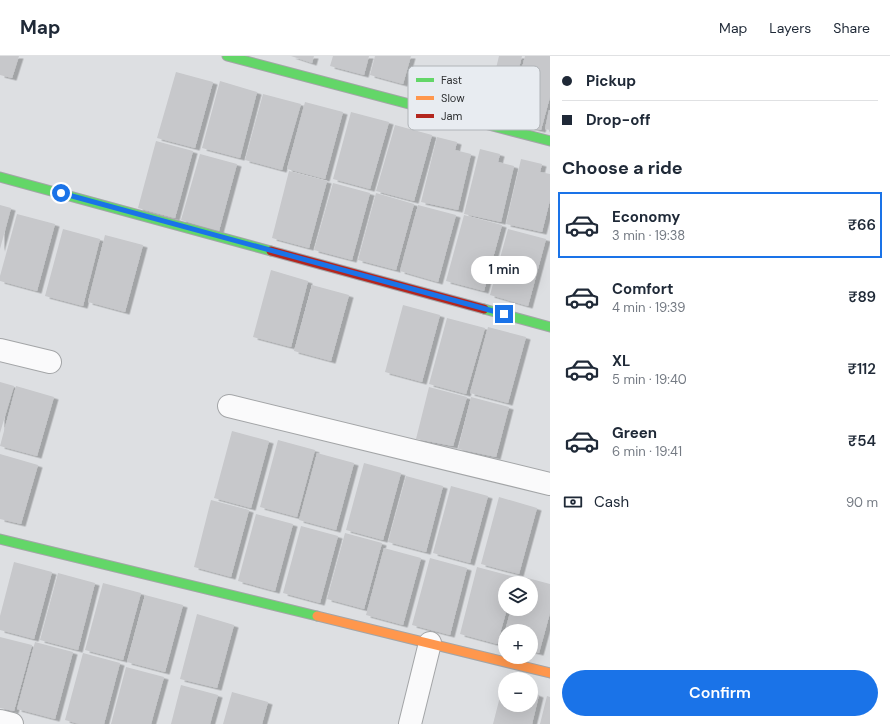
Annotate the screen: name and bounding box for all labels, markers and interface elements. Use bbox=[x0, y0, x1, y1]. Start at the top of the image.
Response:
text: Map bbox=[20, 15, 60, 40]
text: Map bbox=[719, 19, 747, 37]
text: Layers bbox=[769, 19, 811, 37]
text: Share bbox=[833, 19, 870, 37]
legend bbox=[408, 66, 540, 130]
text: Pickup bbox=[586, 71, 636, 91]
text: Fast bbox=[441, 73, 462, 87]
text: Slow bbox=[441, 91, 465, 105]
text: Jam bbox=[441, 109, 462, 123]
text: Drop-off bbox=[586, 110, 651, 130]
text: Choose a ride bbox=[562, 156, 683, 180]
route start bbox=[52, 184, 70, 202]
icon: car bbox=[564, 207, 600, 243]
text: Economy bbox=[612, 207, 680, 227]
text: ₹66 bbox=[848, 215, 876, 235]
text: 3 min · 19:38 bbox=[612, 227, 685, 244]
callout: 1 min bbox=[471, 256, 537, 284]
text: 1 min bbox=[488, 261, 520, 278]
icon: car bbox=[564, 279, 600, 315]
text: Comfort bbox=[612, 279, 673, 299]
text: ₹89 bbox=[848, 287, 876, 307]
text: 4 min · 19:39 bbox=[612, 299, 685, 316]
route end bbox=[495, 305, 513, 323]
icon: car bbox=[564, 351, 600, 387]
text: XL bbox=[612, 351, 630, 371]
text: ₹112 bbox=[848, 359, 876, 379]
text: 5 min · 19:40 bbox=[612, 371, 687, 388]
icon: car bbox=[564, 423, 600, 459]
text: Green bbox=[612, 423, 657, 443]
text: ₹54 bbox=[848, 431, 876, 451]
text: 6 min · 19:41 bbox=[612, 443, 682, 460]
icon: cash bbox=[562, 491, 584, 513]
text: Cash bbox=[594, 492, 629, 512]
text: 90 m bbox=[846, 494, 878, 511]
map controls bbox=[498, 576, 538, 712]
button: layers bbox=[498, 576, 538, 616]
button: + bbox=[498, 624, 538, 664]
button: Confirm bbox=[562, 670, 878, 716]
button: − bbox=[498, 672, 538, 712]

